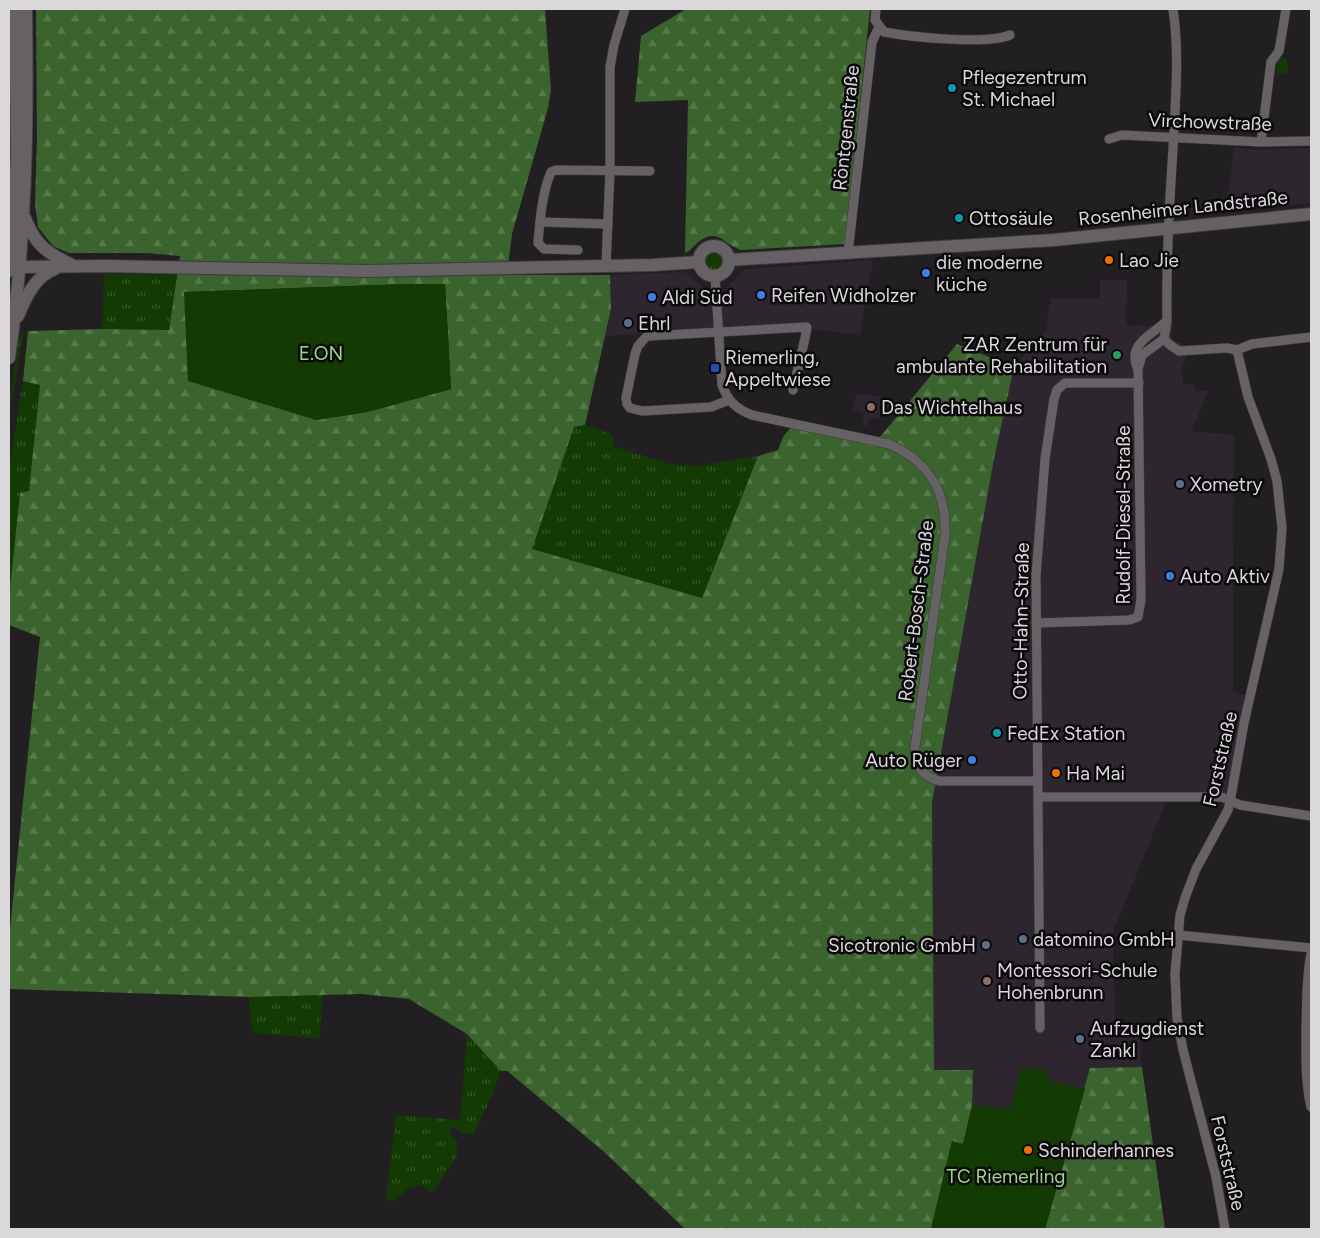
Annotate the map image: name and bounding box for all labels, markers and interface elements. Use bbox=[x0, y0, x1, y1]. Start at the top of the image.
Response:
street label: Röntgenstraße bbox=[828, 64, 864, 192]
place label: Pflegezentrum St. Michael bbox=[962, 66, 1087, 111]
marker: Pflegezentrum St. Michael bbox=[946, 82, 958, 94]
street label: Virchowstraße bbox=[1148, 108, 1272, 136]
street label: Rosenheimer Landstraße bbox=[1077, 186, 1289, 230]
place label: Ottosäule bbox=[969, 207, 1053, 230]
marker: Ottosäule bbox=[953, 212, 965, 224]
place label: Lao Jie bbox=[1119, 249, 1179, 272]
place label: die moderne küche bbox=[936, 251, 1043, 296]
marker: Lao Jie bbox=[1103, 254, 1115, 266]
marker: die moderne küche bbox=[920, 267, 932, 279]
place label: Reifen Widholzer bbox=[771, 284, 917, 307]
place label: Aldi Süd bbox=[662, 286, 733, 309]
marker: Reifen Widholzer bbox=[755, 289, 767, 301]
marker: Aldi Süd bbox=[646, 291, 658, 303]
place label: Ehrl bbox=[638, 312, 670, 335]
marker: Ehrl bbox=[622, 317, 634, 329]
place label: ZAR Zentrum für ambulante Rehabilitation bbox=[896, 333, 1108, 378]
park label: E.ON bbox=[299, 342, 343, 365]
place label: Riemerling, Appeltwiese bbox=[725, 346, 831, 391]
marker: ZAR Zentrum für ambulante Rehabilitation bbox=[1111, 349, 1123, 361]
marker: Riemerling, Appeltwiese bbox=[709, 362, 721, 374]
place label: Das Wichtelhaus bbox=[881, 396, 1022, 419]
marker: Das Wichtelhaus bbox=[865, 401, 877, 413]
street label: Rudolf-Diesel-Straße bbox=[1112, 426, 1135, 605]
place label: Xometry bbox=[1190, 473, 1262, 496]
marker: Xometry bbox=[1174, 478, 1186, 490]
street label: Robert-Bosch-Straße bbox=[893, 519, 939, 703]
street label: Otto-Hahn-Straße bbox=[1008, 542, 1034, 700]
place label: Auto Aktiv bbox=[1180, 565, 1270, 588]
marker: Auto Aktiv bbox=[1164, 570, 1176, 582]
street label: Forststraße bbox=[1198, 709, 1242, 809]
place label: FedEx Station bbox=[1007, 722, 1125, 745]
marker: FedEx Station bbox=[991, 727, 1003, 739]
place label: Auto Rüger bbox=[865, 749, 963, 772]
marker: Auto Rüger bbox=[966, 754, 978, 766]
place label: Ha Mai bbox=[1066, 762, 1125, 785]
marker: Ha Mai bbox=[1050, 767, 1062, 779]
place label: datomino GmbH bbox=[1033, 928, 1175, 951]
marker: datomino GmbH bbox=[1017, 933, 1029, 945]
place label: Sicotronic GmbH bbox=[828, 934, 976, 957]
marker: Sicotronic GmbH bbox=[980, 939, 992, 951]
place label: Montessori-Schule Hohenbrunn bbox=[997, 959, 1157, 1004]
marker: Montessori-Schule Hohenbrunn bbox=[981, 975, 993, 987]
place label: Aufzugdienst Zankl bbox=[1090, 1017, 1204, 1062]
marker: Aufzugdienst Zankl bbox=[1074, 1033, 1086, 1045]
street label: Forststraße bbox=[1206, 1113, 1250, 1213]
place label: Schinderhannes bbox=[1038, 1139, 1174, 1162]
marker: Schinderhannes bbox=[1022, 1144, 1034, 1156]
park label: TC Riemerling bbox=[947, 1165, 1065, 1188]

